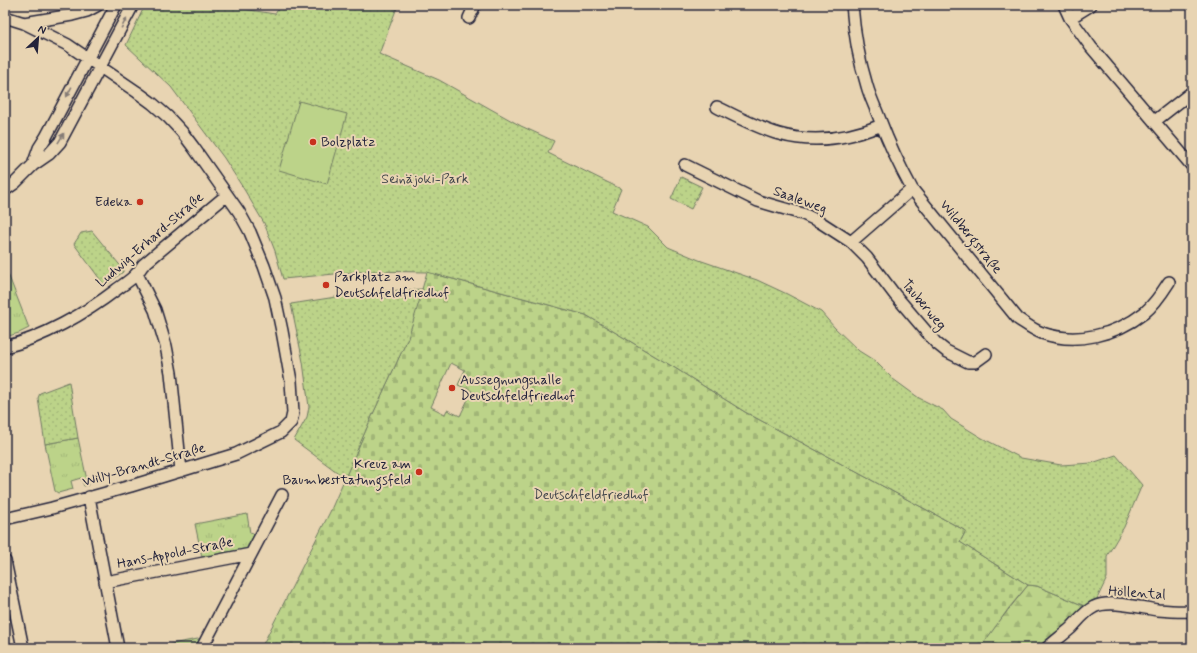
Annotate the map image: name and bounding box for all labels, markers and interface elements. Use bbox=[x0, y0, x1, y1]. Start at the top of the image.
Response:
one-way arrow bbox=[120, 17, 127, 28]
north arrow bbox=[18, 18, 58, 58]
text: N bbox=[36, 22, 48, 38]
one-way arrow bbox=[66, 86, 72, 98]
one-way arrow bbox=[57, 133, 65, 143]
place label: Bolzplatz bbox=[321, 133, 375, 151]
marker: Bolzplatz bbox=[308, 137, 318, 147]
park label: Seinäjoki-Park bbox=[381, 170, 469, 188]
street label: Saaleweg bbox=[771, 182, 829, 218]
street label: Ludwig-Erhard-Straße bbox=[93, 188, 208, 292]
place label: Edeka bbox=[95, 193, 133, 211]
street label: Wildbergstraße bbox=[934, 196, 1006, 279]
marker: Edeka bbox=[135, 197, 145, 207]
place label: Parkplatz am Deutschfeldfriedhof bbox=[334, 268, 449, 302]
street label: Tauberweg bbox=[897, 276, 950, 335]
marker: Parkplatz am Deutschfeldfriedhof bbox=[321, 280, 331, 290]
place label: Aussegnungshalle Deutschfeldfriedhof bbox=[460, 371, 575, 405]
marker: Aussegnungshalle Deutschfeldfriedhof bbox=[447, 383, 457, 393]
street label: Willy-Brandt-Straße bbox=[80, 439, 208, 491]
place label: Kreuz am Baumbesttatungsfeld bbox=[282, 455, 411, 491]
marker: Kreuz am Baumbesttatungsfeld bbox=[414, 467, 424, 477]
park label: Deutschfeldfriedhof bbox=[533, 486, 649, 504]
street label: Hans-Appold-Straße bbox=[115, 533, 235, 574]
street label: Höllental bbox=[1108, 582, 1166, 604]

